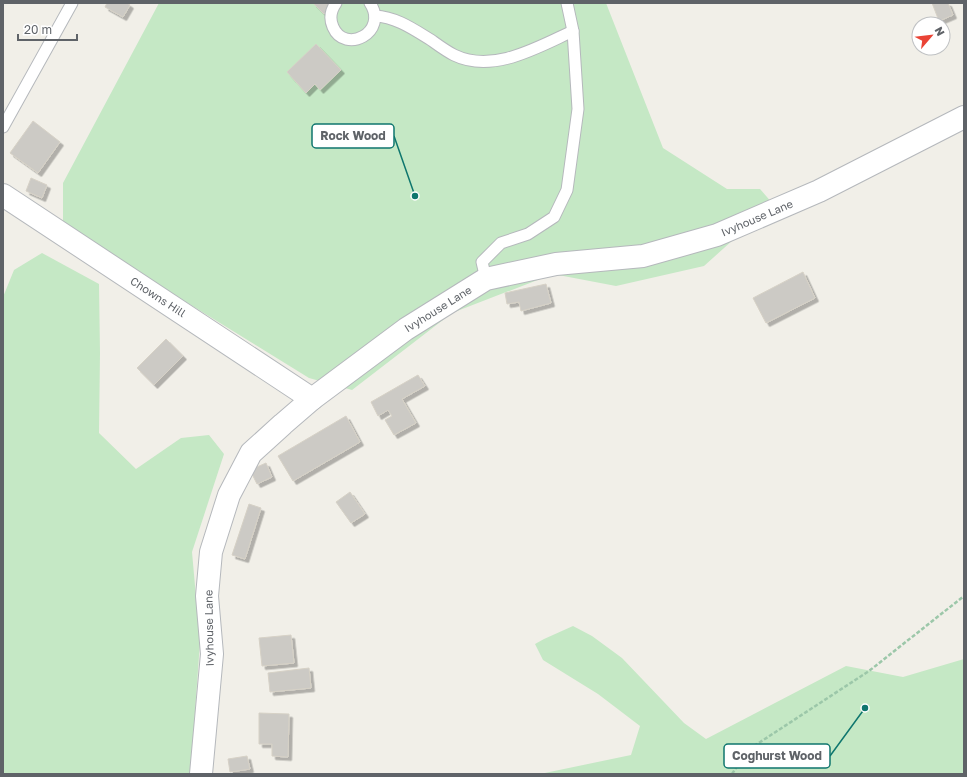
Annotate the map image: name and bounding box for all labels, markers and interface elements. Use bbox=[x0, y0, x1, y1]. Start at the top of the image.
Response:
scale bar bbox=[18, 16, 77, 42]
north arrow bbox=[911, 16, 951, 56]
text: 20 m bbox=[24, 22, 52, 37]
text: N bbox=[933, 24, 948, 38]
callout: Rock Wood bbox=[312, 124, 394, 148]
text: Rock Wood bbox=[320, 128, 386, 143]
street label: Ivyhouse Lane bbox=[719, 197, 795, 239]
street label: Chowns Hill bbox=[128, 274, 189, 320]
street label: Ivyhouse Lane bbox=[402, 283, 474, 334]
street label: Ivyhouse Lane bbox=[201, 589, 216, 667]
callout: Coghurst Wood bbox=[724, 744, 830, 768]
text: Coghurst Wood bbox=[732, 748, 822, 763]

